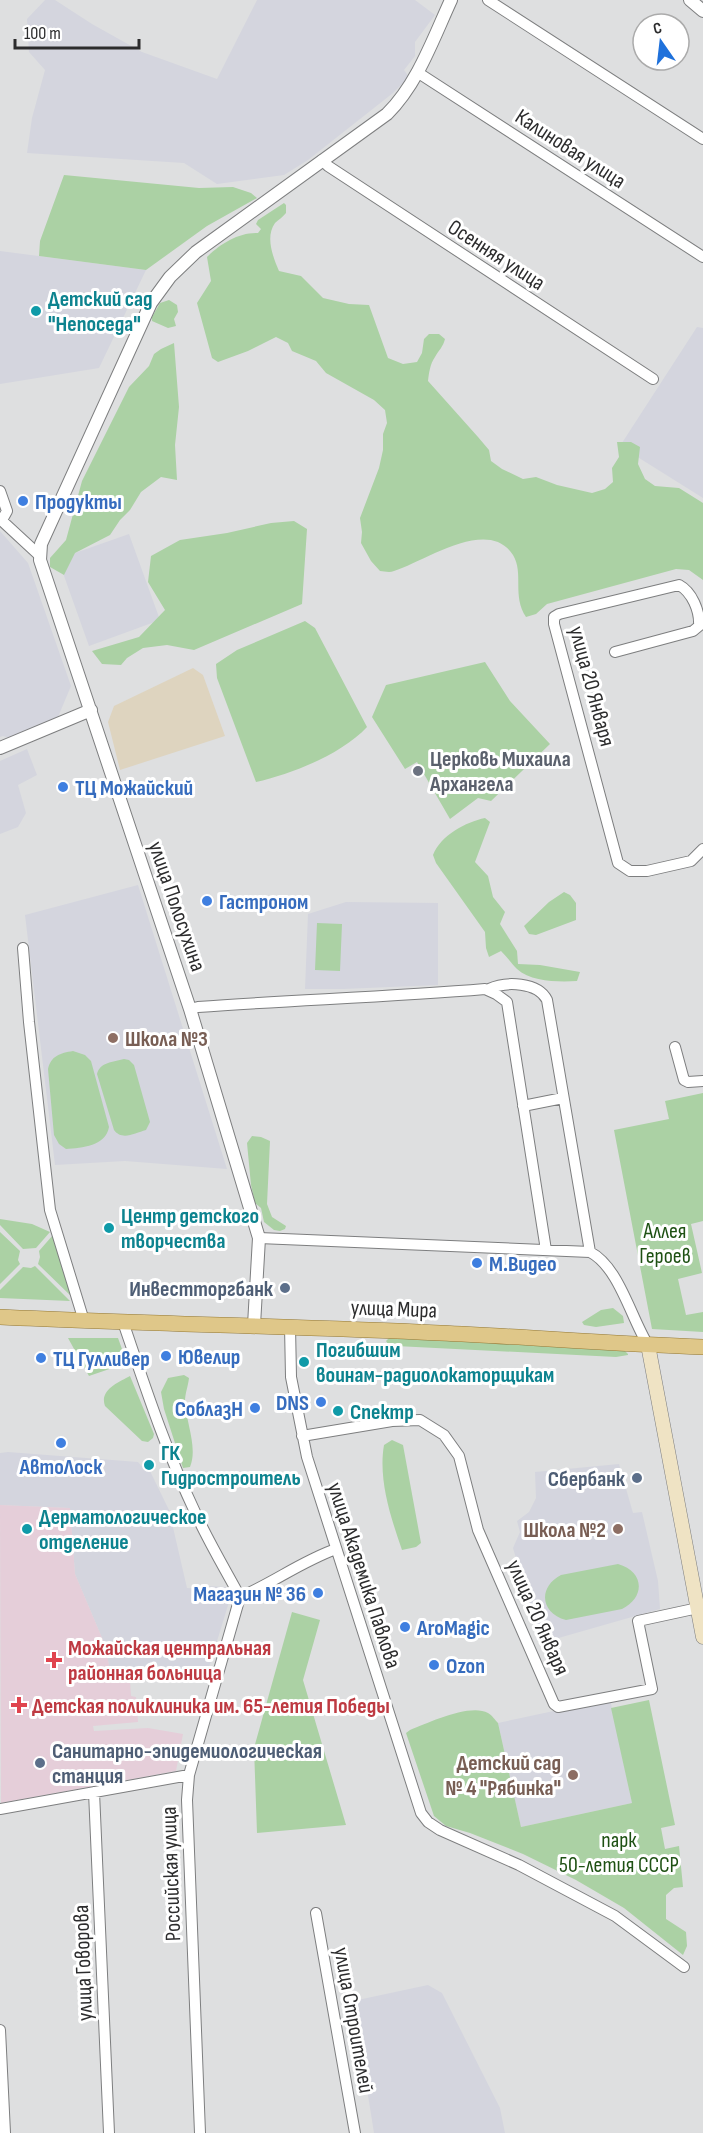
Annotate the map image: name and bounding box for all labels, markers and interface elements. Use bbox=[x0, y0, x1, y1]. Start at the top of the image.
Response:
scale bar bbox=[15, 12, 140, 50]
north arrow bbox=[631, 12, 691, 72]
text: С bbox=[651, 19, 664, 39]
text: 100 m bbox=[24, 23, 61, 44]
street label: Калиновая улица bbox=[510, 104, 630, 195]
street label: Осенняя улица bbox=[443, 214, 550, 297]
place label: Детский сад "Непоседа" bbox=[48, 286, 152, 338]
marker: Детский сад "Непоседа" bbox=[29, 304, 43, 318]
place label: Продукты bbox=[35, 489, 122, 516]
marker: Продукты bbox=[16, 494, 30, 508]
street label: улица 20 Января bbox=[563, 623, 621, 750]
place label: Церковь Михаила Архангела bbox=[429, 746, 571, 798]
marker: Церковь Михаила Архангела bbox=[411, 764, 425, 778]
place label: ТЦ Можайский bbox=[75, 775, 193, 802]
marker: ТЦ Можайский bbox=[56, 780, 70, 794]
street label: улица Полосухина bbox=[142, 838, 211, 975]
place label: Гастроном bbox=[219, 889, 308, 916]
marker: Гастроном bbox=[200, 894, 214, 908]
place label: Школа №3 bbox=[125, 1026, 208, 1053]
marker: Школа №3 bbox=[106, 1031, 120, 1045]
place label: Центр детского творчества bbox=[121, 1203, 259, 1255]
park label: Аллея Героев bbox=[639, 1218, 691, 1270]
marker: Центр детского творчества bbox=[102, 1221, 116, 1235]
place label: М.Видео bbox=[489, 1251, 557, 1278]
marker: М.Видео bbox=[470, 1256, 484, 1270]
place label: Инвестторгбанк bbox=[129, 1276, 274, 1303]
marker: Инвестторгбанк bbox=[278, 1281, 292, 1295]
street label: улица Мира bbox=[350, 1295, 438, 1324]
place label: Погибшим воинам-радиолокаторщикам bbox=[316, 1337, 554, 1389]
place label: Ювелир bbox=[178, 1344, 240, 1371]
place label: ТЦ Гулливер bbox=[53, 1346, 150, 1373]
marker: Ювелир bbox=[159, 1349, 173, 1363]
marker: ТЦ Гулливер bbox=[34, 1351, 48, 1365]
marker: Погибшим воинам-радиолокаторщикам bbox=[297, 1355, 311, 1369]
place label: DNS bbox=[276, 1390, 309, 1417]
marker: DNS bbox=[314, 1395, 328, 1409]
place label: СоблазН bbox=[175, 1396, 243, 1423]
place label: Спектр bbox=[350, 1399, 414, 1426]
marker: СоблазН bbox=[248, 1401, 262, 1415]
marker: Спектр bbox=[331, 1404, 345, 1418]
marker: АвтоЛоск bbox=[54, 1436, 68, 1450]
place label: ГК Гидростроитель bbox=[161, 1440, 301, 1492]
place label: АвтоЛоск bbox=[19, 1454, 103, 1481]
marker: ГК Гидростроитель bbox=[142, 1458, 156, 1472]
place label: Сбербанк bbox=[548, 1466, 626, 1493]
marker: Сбербанк bbox=[630, 1471, 644, 1485]
street label: улица Академика Павлова bbox=[321, 1479, 406, 1672]
place label: Дерматологическое отделение bbox=[39, 1504, 206, 1556]
place label: Школа №2 bbox=[523, 1517, 606, 1544]
marker: Дерматологическое отделение bbox=[20, 1522, 34, 1536]
marker: Школа №2 bbox=[611, 1522, 625, 1536]
street label: улица 20 Января bbox=[500, 1556, 575, 1679]
place label: Магазин № 36 bbox=[193, 1581, 306, 1608]
marker: Магазин № 36 bbox=[311, 1586, 325, 1600]
place label: AroMagic bbox=[416, 1615, 490, 1642]
marker: AroMagic bbox=[398, 1620, 412, 1634]
place label: Можайская центральная районная больница bbox=[68, 1635, 271, 1687]
marker: Можайская центральная районная больница bbox=[45, 1651, 63, 1669]
place label: Ozon bbox=[446, 1653, 485, 1680]
marker: Ozon bbox=[427, 1658, 441, 1672]
place label: Детская поликлиника им. 65-летия Победы bbox=[32, 1693, 390, 1720]
marker: Детская поликлиника им. 65-летия Победы bbox=[10, 1696, 28, 1714]
place label: Санитарно-эпидемиологическая станция bbox=[52, 1738, 322, 1790]
place label: Детский сад № 4 "Рябинка" bbox=[445, 1750, 561, 1802]
marker: Санитарно-эпидемиологическая станция bbox=[33, 1756, 47, 1770]
marker: Детский сад № 4 "Рябинка" bbox=[566, 1768, 580, 1782]
street label: Российская улица bbox=[156, 1806, 187, 1942]
park label: парк 50-летия СССР bbox=[559, 1827, 679, 1879]
street label: улица Говорова bbox=[68, 1904, 99, 2022]
street label: улица Строителей bbox=[327, 1945, 380, 2095]

